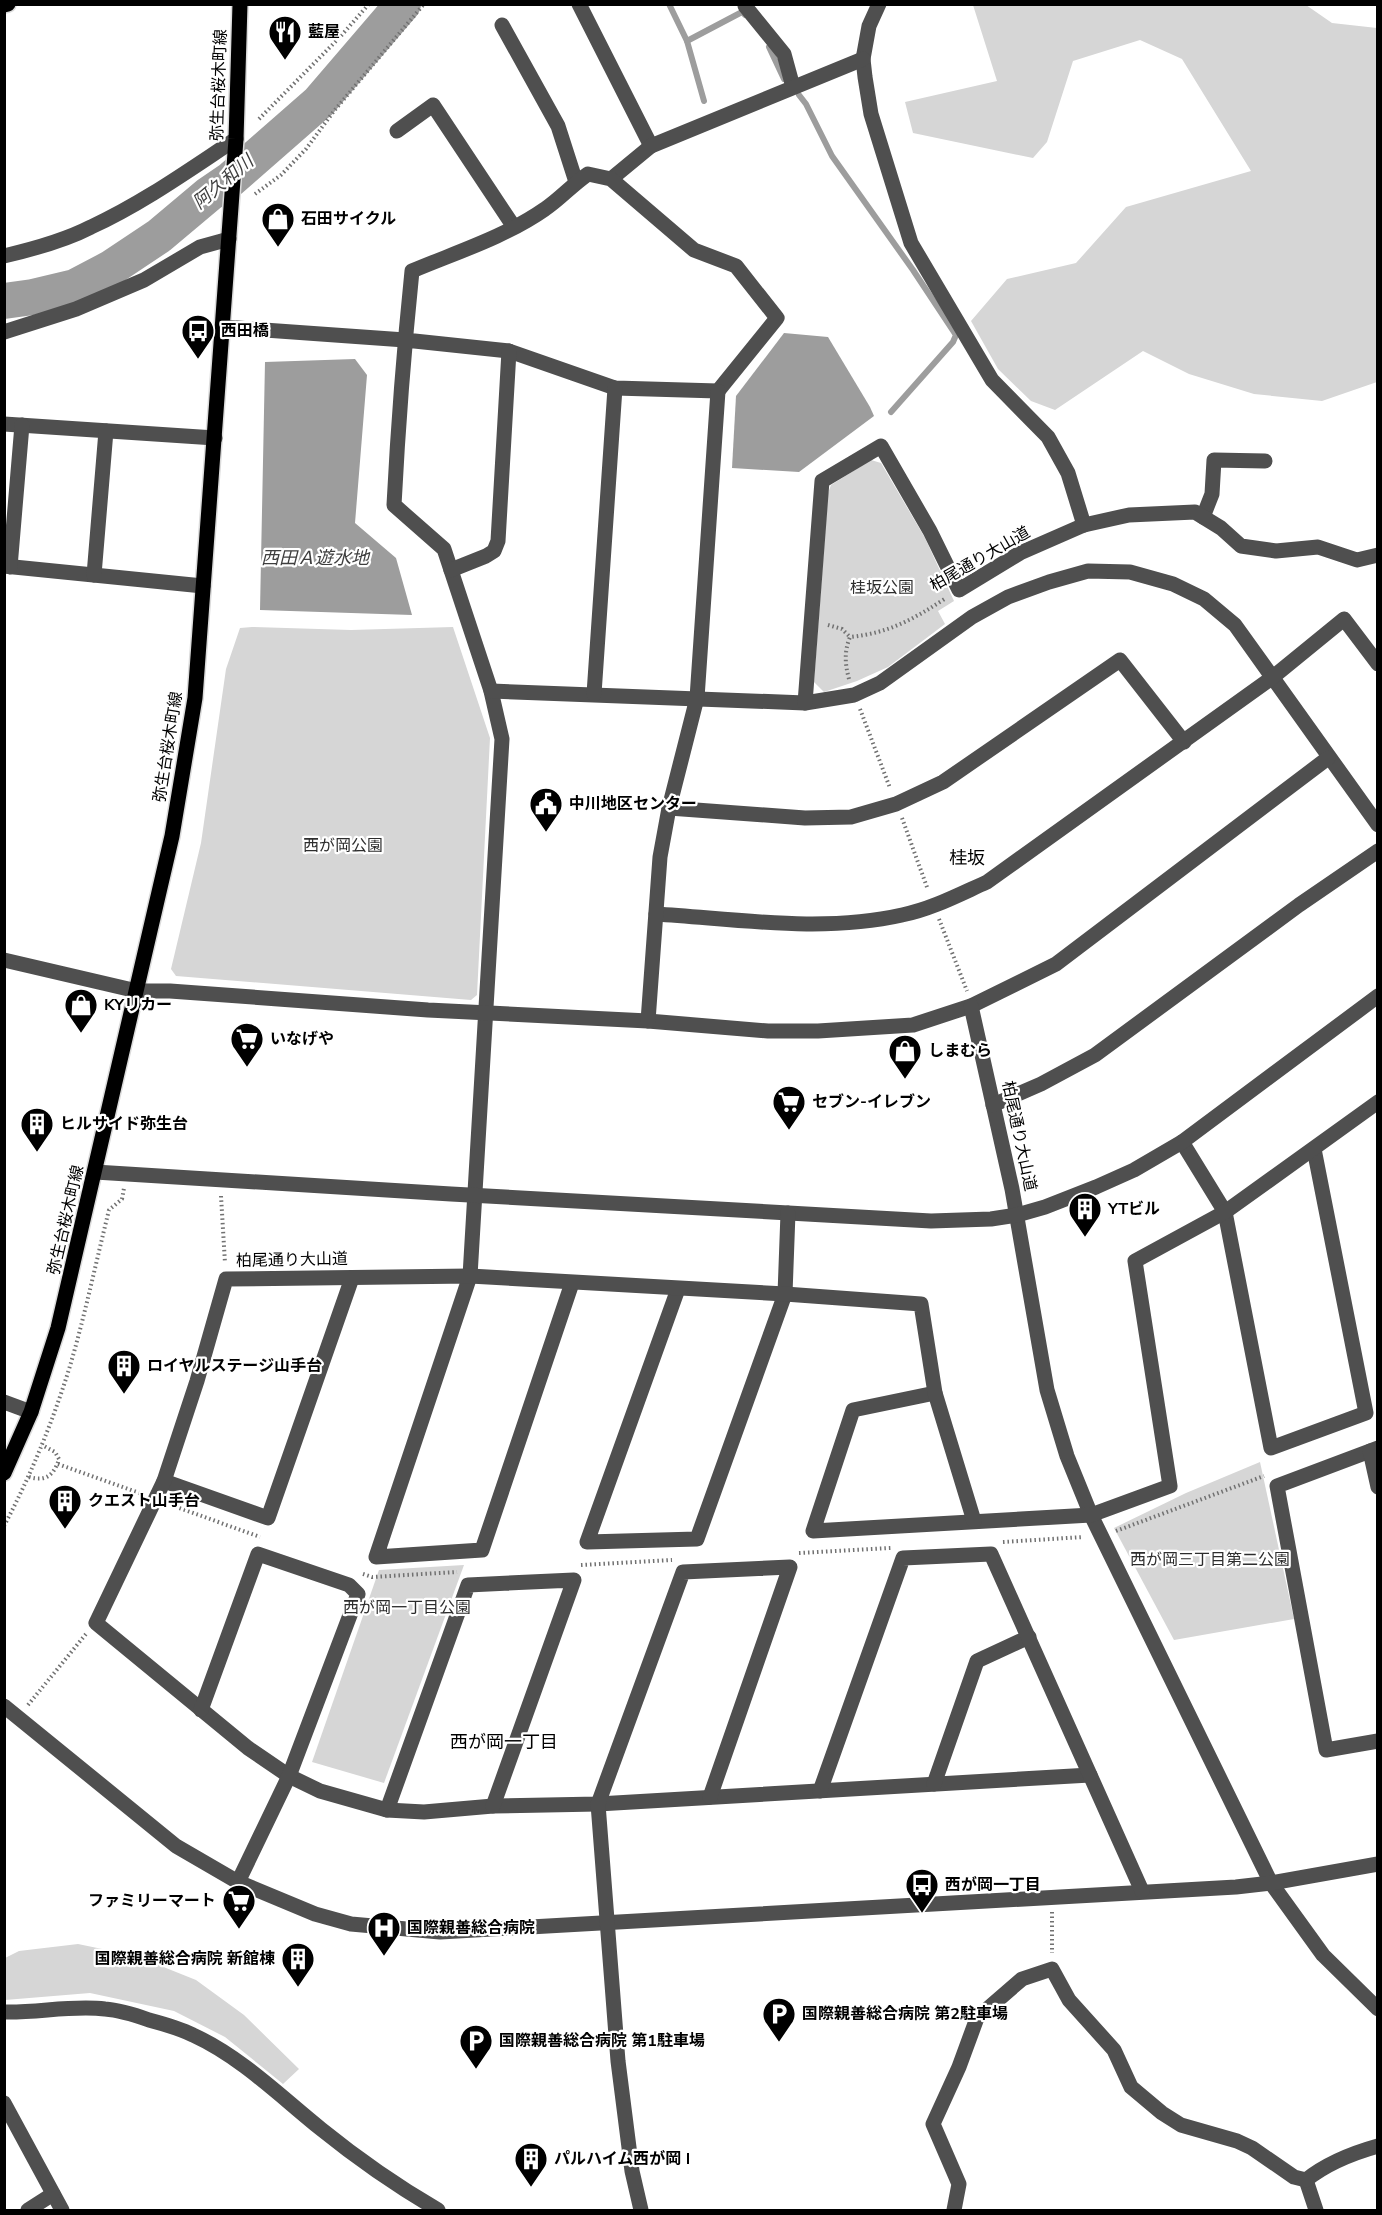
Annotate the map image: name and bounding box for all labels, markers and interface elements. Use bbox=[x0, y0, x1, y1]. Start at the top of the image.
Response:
restaurant icon: 藍屋 bbox=[267, 14, 303, 61]
place label: 藍屋 bbox=[308, 21, 340, 43]
street label: 弥生台桜木町線 bbox=[206, 29, 232, 141]
water label: 阿久和川 bbox=[188, 148, 260, 214]
shop icon: 石田サイクル bbox=[260, 201, 296, 248]
place label: 石田サイクル bbox=[301, 208, 396, 230]
bus stop icon: 西田橋 bbox=[180, 313, 216, 360]
place label: 西田橋 bbox=[221, 320, 269, 342]
street label: 柏尾通り大山道 bbox=[926, 521, 1034, 597]
water label: 西田Ａ遊水地 bbox=[261, 546, 371, 570]
park label: 桂坂公園 bbox=[850, 577, 914, 599]
street label: 弥生台桜木町線 bbox=[148, 690, 188, 804]
public building icon: 中川地区センター bbox=[528, 786, 564, 833]
place label: 中川地区センター bbox=[569, 793, 697, 815]
park label: 西が岡公園 bbox=[303, 835, 383, 857]
district label: 桂坂 bbox=[949, 846, 985, 870]
shop icon: KYリカー bbox=[63, 987, 99, 1034]
place label: KYリカー bbox=[104, 994, 172, 1016]
supermarket icon: いなげや bbox=[229, 1021, 265, 1068]
place label: いなげや bbox=[270, 1028, 334, 1050]
shop icon: しまむら bbox=[887, 1033, 923, 1080]
place label: しまむら bbox=[928, 1040, 992, 1062]
street label: 柏尾通り大山道 bbox=[997, 1079, 1041, 1193]
supermarket icon: セブン-イレブン bbox=[771, 1084, 807, 1131]
place label: セブン-イレブン bbox=[812, 1091, 931, 1113]
building icon: ヒルサイド弥生台 bbox=[19, 1106, 55, 1153]
place label: ヒルサイド弥生台 bbox=[60, 1113, 188, 1135]
street label: 弥生台桜木町線 bbox=[43, 1163, 89, 1277]
building icon: YTビル bbox=[1067, 1191, 1103, 1238]
place label: YTビル bbox=[1107, 1198, 1160, 1220]
street label: 柏尾通り大山道 bbox=[236, 1248, 348, 1272]
building icon: ロイヤルステージ山手台 bbox=[106, 1348, 142, 1395]
place label: ロイヤルステージ山手台 bbox=[147, 1355, 322, 1377]
building icon: クエスト山手台 bbox=[47, 1483, 83, 1530]
place label: クエスト山手台 bbox=[88, 1490, 200, 1512]
park label: 西が岡三丁目第二公園 bbox=[1130, 1549, 1290, 1571]
park label: 西が岡一丁目公園 bbox=[343, 1597, 471, 1619]
district label: 西が岡一丁目 bbox=[450, 1730, 558, 1754]
bus stop icon: 西が岡一丁目 bbox=[904, 1867, 940, 1914]
place label: 西が岡一丁目 bbox=[945, 1874, 1041, 1896]
supermarket icon: ファミリーマート bbox=[221, 1883, 257, 1930]
place label: ファミリーマート bbox=[88, 1890, 216, 1912]
hospital icon: 国際親善総合病院 bbox=[366, 1910, 402, 1957]
place label: 国際親善総合病院 bbox=[407, 1917, 535, 1939]
building icon: 国際親善総合病院 新館棟 bbox=[280, 1941, 316, 1988]
place label: 国際親善総合病院 新館棟 bbox=[95, 1948, 275, 1970]
parking icon: 国際親善総合病院 第2駐車場 bbox=[761, 1996, 797, 2043]
place label: 国際親善総合病院 第2駐車場 bbox=[802, 2003, 1008, 2025]
parking icon: 国際親善総合病院 第1駐車場 bbox=[458, 2023, 494, 2070]
place label: 国際親善総合病院 第1駐車場 bbox=[499, 2030, 705, 2052]
building icon: パルハイム西が岡 I bbox=[513, 2141, 549, 2188]
place label: パルハイム西が岡 I bbox=[554, 2148, 690, 2170]

